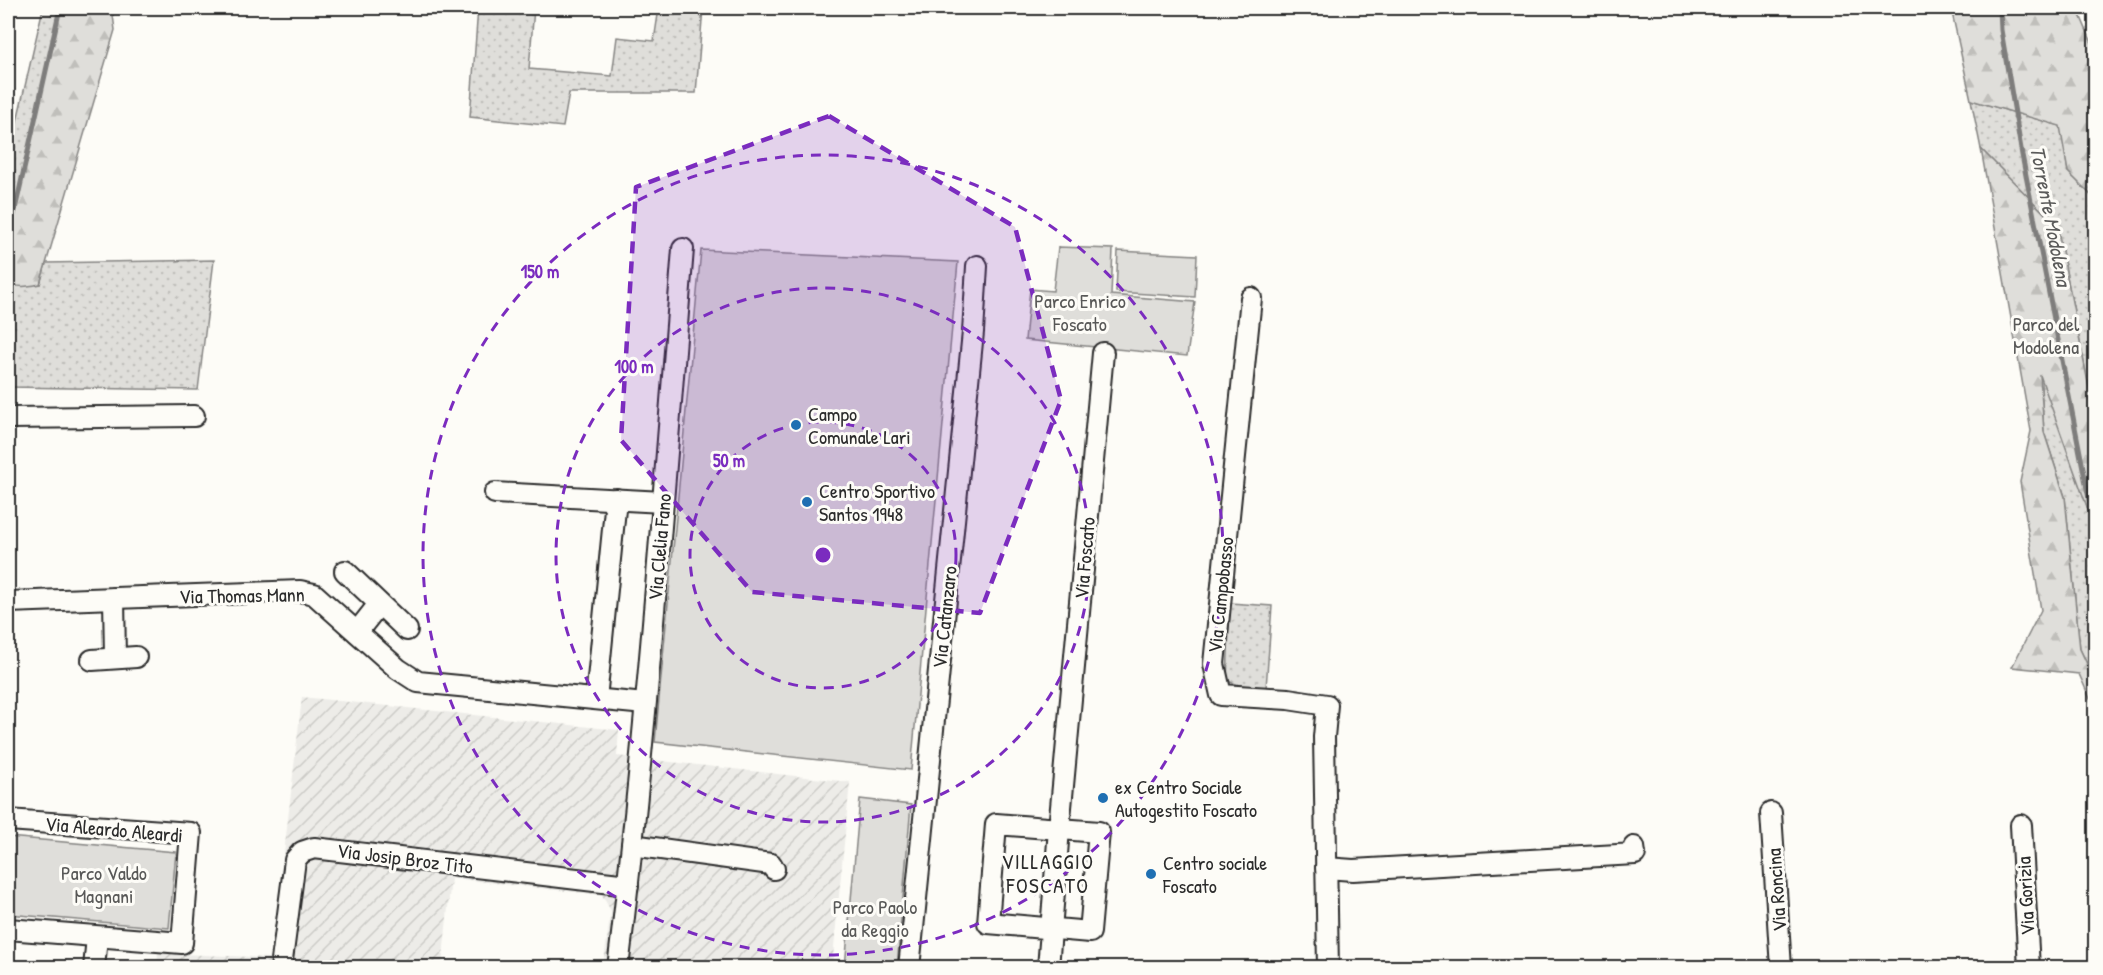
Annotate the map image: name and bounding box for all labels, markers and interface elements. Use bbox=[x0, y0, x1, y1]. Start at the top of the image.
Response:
water label: Torrente Modolena bbox=[2023, 144, 2079, 291]
text: 150 m bbox=[521, 259, 559, 284]
park label: Parco Enrico Foscato bbox=[1034, 287, 1126, 337]
park label: Parco del Modolena bbox=[2013, 310, 2080, 360]
text: 100 m bbox=[614, 354, 654, 379]
place label: Campo Comunale Lari bbox=[808, 400, 911, 450]
marker: Campo Comunale Lari bbox=[789, 418, 803, 432]
text: 50 m bbox=[713, 448, 745, 473]
place label: Centro Sportivo Santos 1948 bbox=[819, 477, 935, 527]
street label: Via Clelia Fano bbox=[641, 492, 677, 602]
marker: Centro Sportivo Santos 1948 bbox=[800, 495, 814, 509]
street label: Via Foscato bbox=[1067, 516, 1101, 600]
street label: Via Campobasso bbox=[1200, 536, 1240, 654]
centre of rings bbox=[813, 545, 833, 565]
street label: Via Catanzaro bbox=[925, 564, 963, 670]
street label: Via Thomas Mann bbox=[179, 580, 305, 610]
place label: ex Centro Sociale Autogestito Foscato bbox=[1115, 773, 1257, 823]
marker: ex Centro Sociale Autogestito Foscato bbox=[1096, 791, 1110, 805]
street label: Via Aleardo Aleardi bbox=[44, 810, 184, 848]
street label: Via Josip Broz Tito bbox=[335, 836, 475, 880]
district label: VILLAGGIO FOSCATO bbox=[1002, 847, 1094, 900]
street label: Via Roncina bbox=[1760, 847, 1792, 933]
place label: Centro sociale Foscato bbox=[1162, 849, 1267, 899]
street label: Via Gorizia bbox=[2009, 856, 2041, 936]
park label: Parco Valdo Magnani bbox=[61, 859, 147, 909]
marker: Centro sociale Foscato bbox=[1144, 867, 1158, 881]
park label: Parco Paolo da Reggio bbox=[833, 893, 917, 943]

